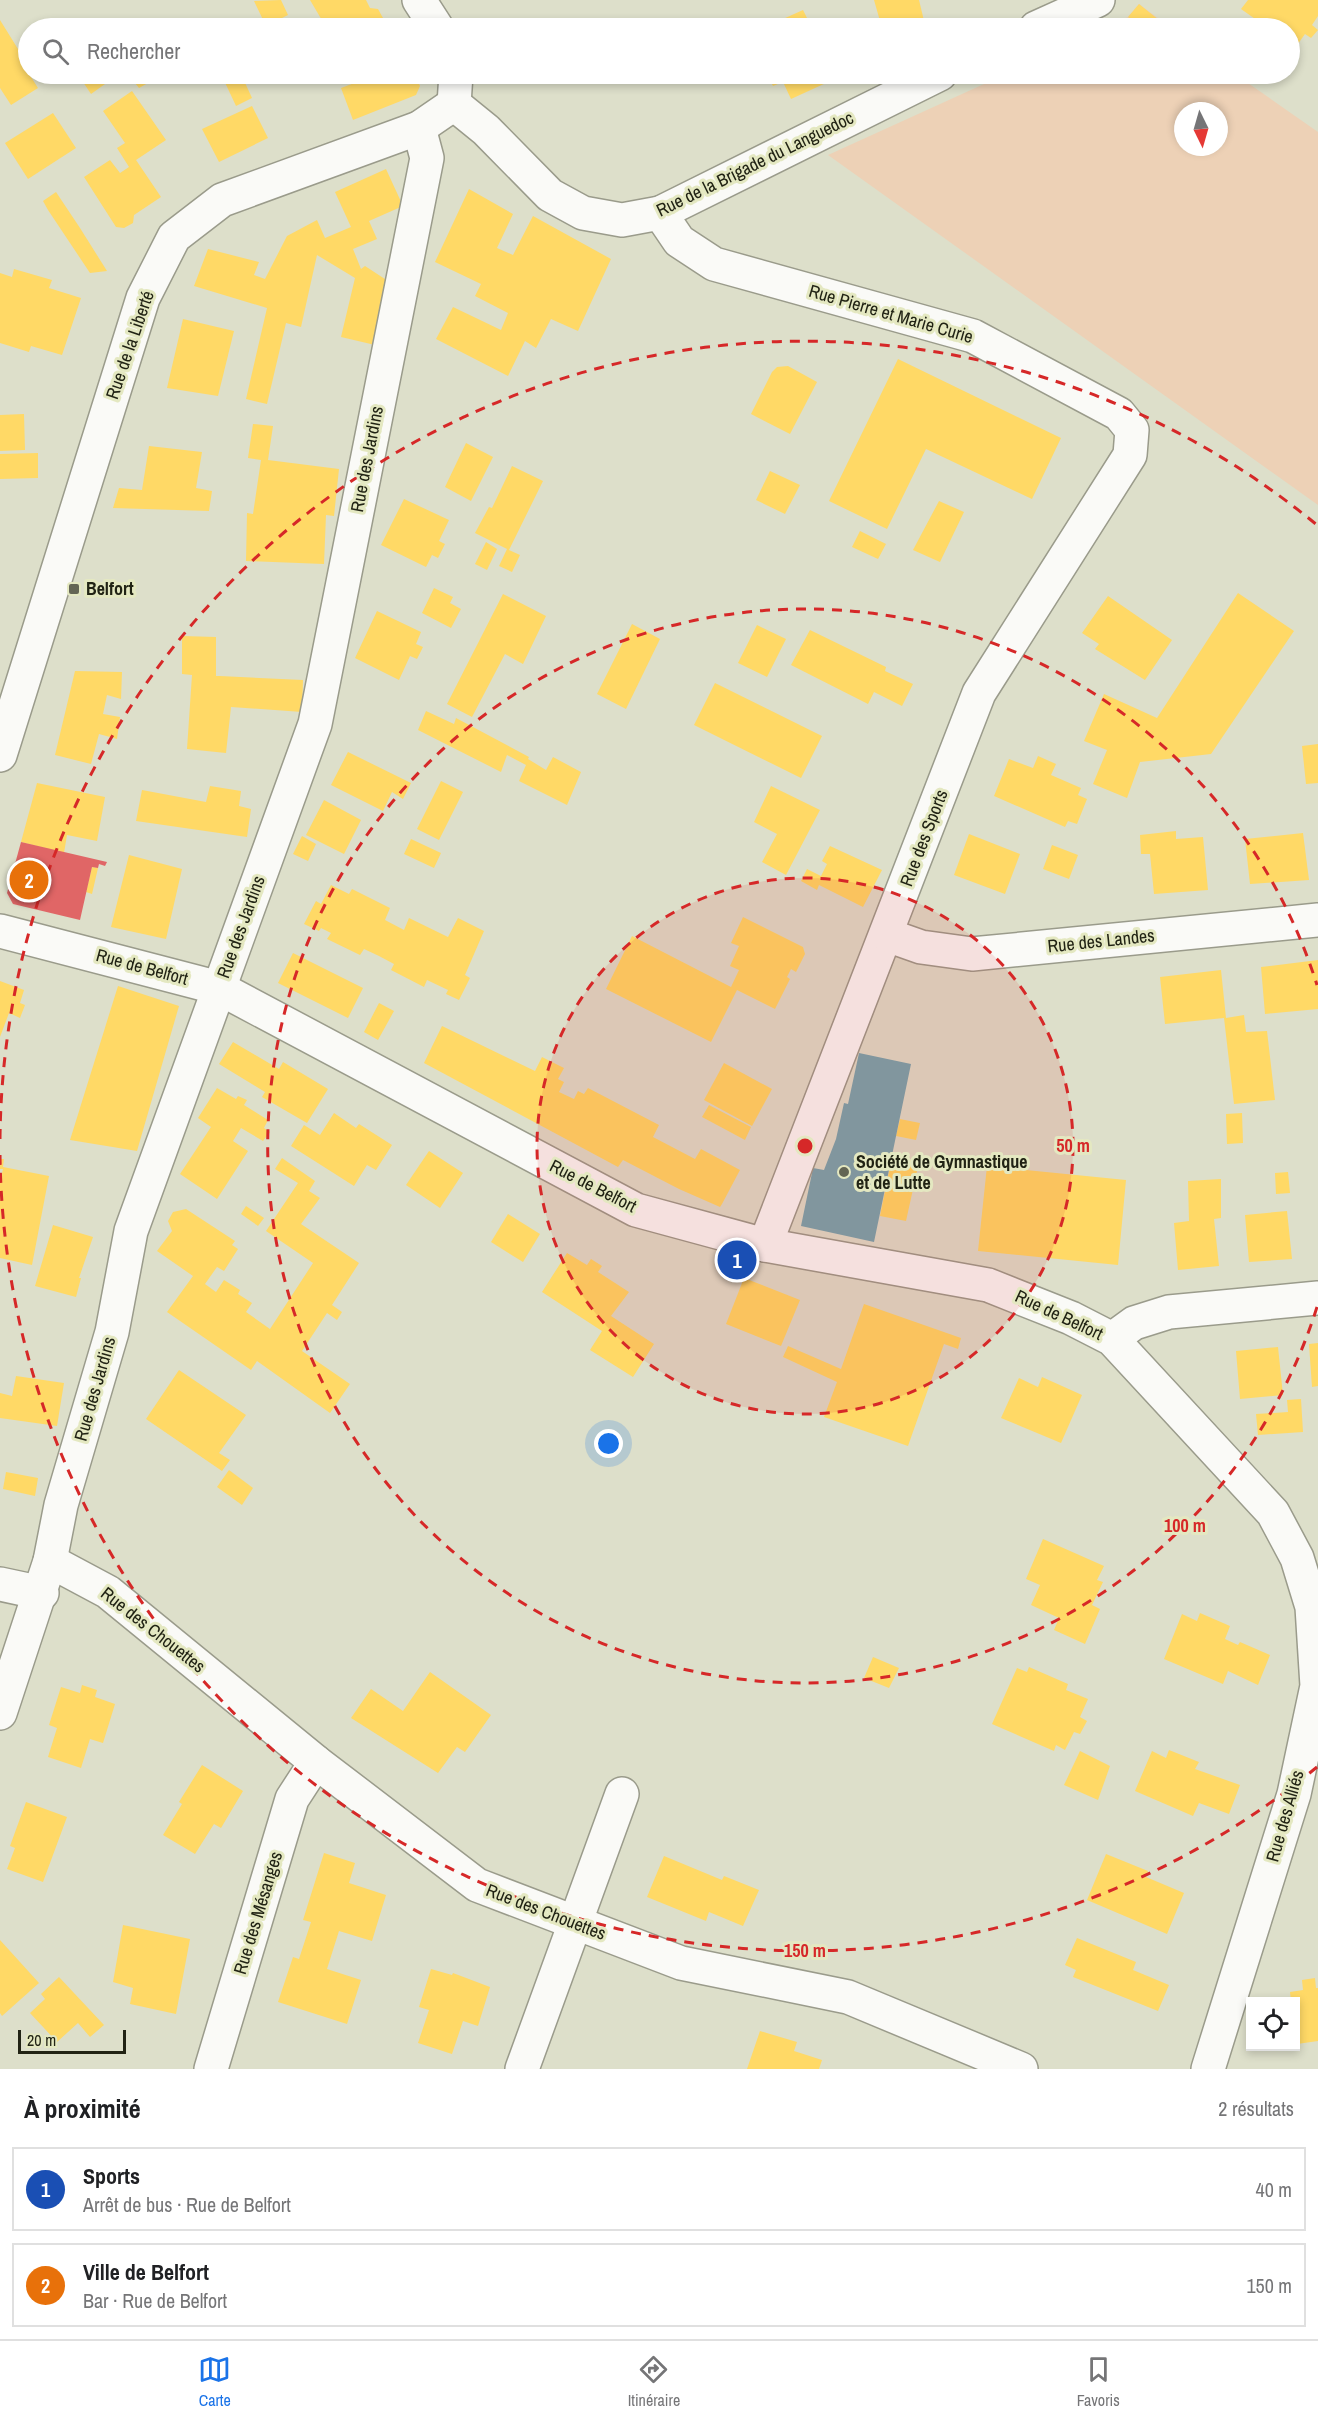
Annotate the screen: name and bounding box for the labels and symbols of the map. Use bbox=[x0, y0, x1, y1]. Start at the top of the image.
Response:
north arrow bbox=[1174, 102, 1228, 156]
street label: Rue de la Brigade du Languedoc bbox=[652, 105, 858, 222]
street label: Rue Pierre et Marie Curie bbox=[806, 278, 976, 349]
street label: Rue de la Liberté bbox=[99, 287, 160, 402]
street label: Rue des Jardins bbox=[344, 404, 389, 514]
place label: Belfort bbox=[86, 576, 134, 601]
marker: Belfort bbox=[67, 582, 81, 596]
street label: Rue des Sports bbox=[894, 786, 953, 890]
pin: 2 bbox=[9, 858, 48, 902]
street label: Rue des Jardins bbox=[210, 872, 271, 982]
street label: Rue des Landes bbox=[1046, 922, 1156, 959]
street label: Rue de Belfort bbox=[93, 942, 191, 991]
text: 50 m bbox=[1056, 1133, 1090, 1158]
centre of rings bbox=[795, 1136, 815, 1156]
place label: Société de Gymnastique et de Lutte bbox=[856, 1149, 1027, 1195]
street label: Rue de Belfort bbox=[546, 1153, 641, 1218]
marker: Société de Gymnastique et de Lutte bbox=[837, 1165, 851, 1179]
pin: 1 bbox=[718, 1238, 756, 1282]
street label: Rue de Belfort bbox=[1011, 1283, 1107, 1346]
street label: Rue des Jardins bbox=[68, 1334, 121, 1444]
your location bbox=[594, 1429, 623, 1458]
text: 100 m bbox=[1164, 1513, 1206, 1538]
street label: Rue des Chouettes bbox=[96, 1581, 211, 1678]
street label: Rue des Alliés bbox=[1259, 1767, 1310, 1865]
street label: Rue des Mésanges bbox=[227, 1848, 288, 1977]
street label: Rue des Chouettes bbox=[483, 1877, 610, 1946]
text: 150 m bbox=[784, 1938, 826, 1963]
scale bar bbox=[18, 2027, 126, 2054]

